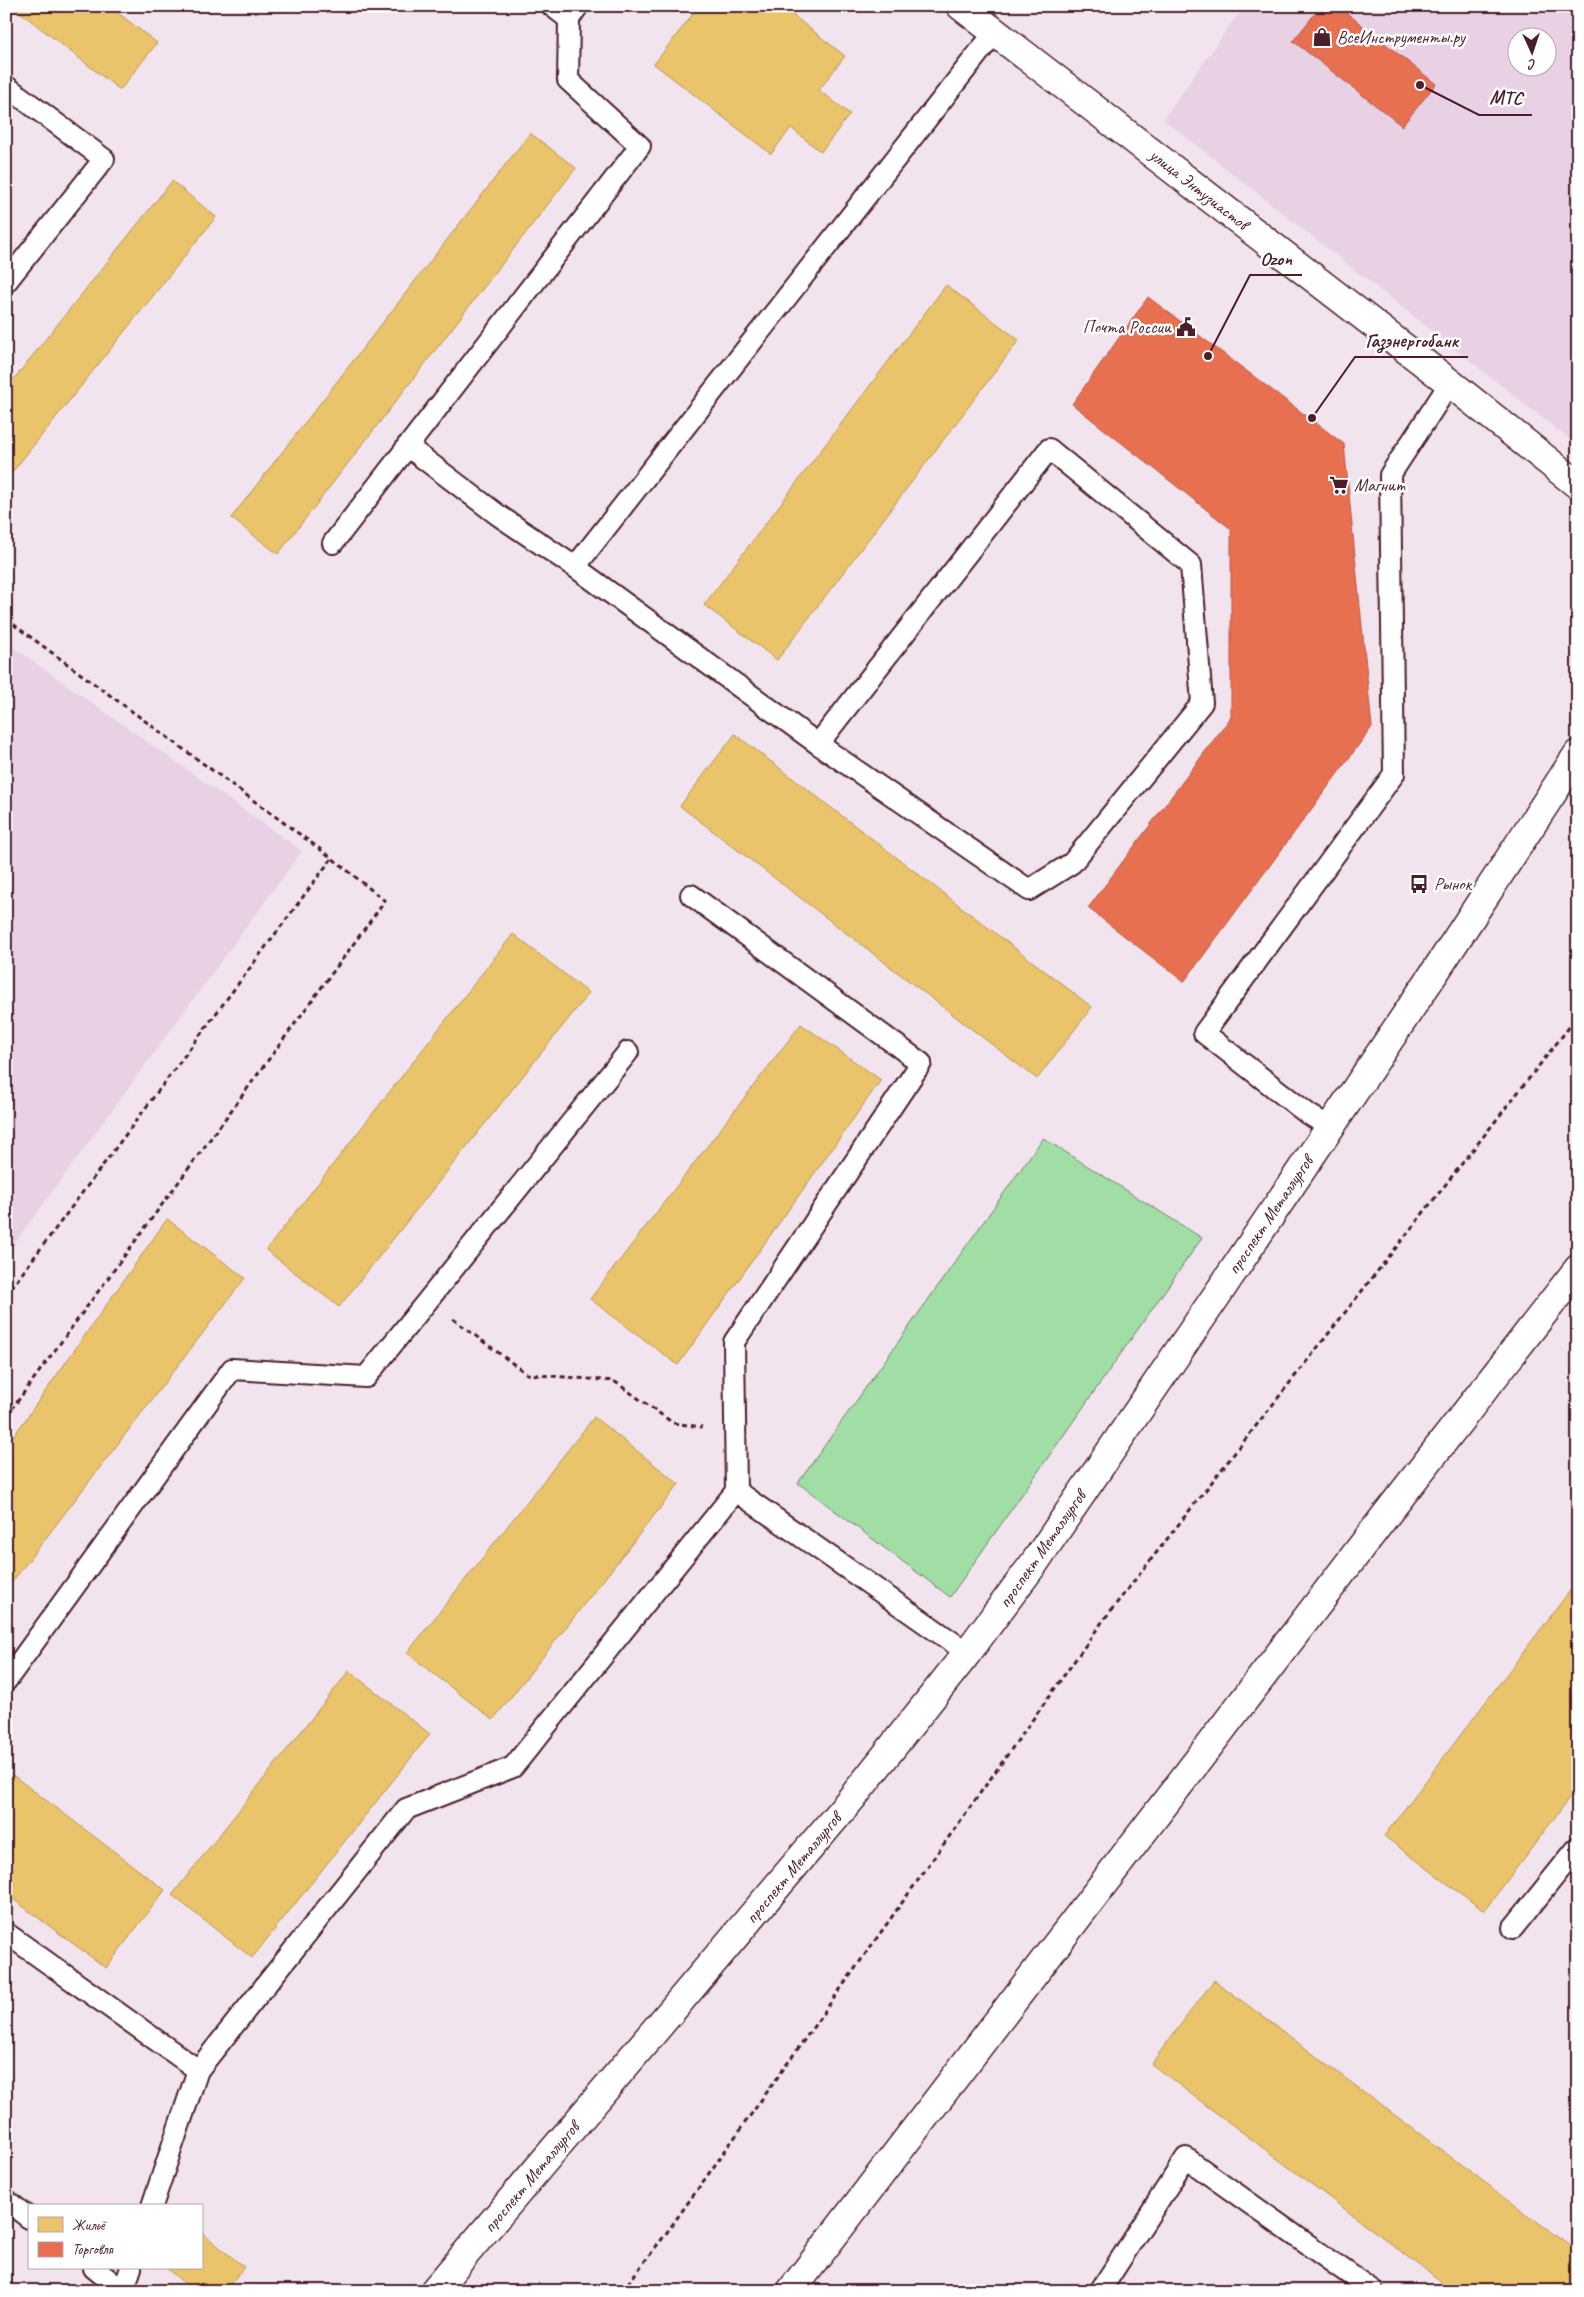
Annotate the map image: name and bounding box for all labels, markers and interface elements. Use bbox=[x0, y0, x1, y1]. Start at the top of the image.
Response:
shop icon: ВсеИнструменты.ру bbox=[1311, 26, 1333, 48]
place label: ВсеИнструменты.ру bbox=[1337, 26, 1467, 48]
north arrow bbox=[1506, 28, 1556, 78]
text: С bbox=[1527, 56, 1537, 73]
callout: МТС bbox=[1479, 81, 1532, 115]
text: МТС bbox=[1490, 86, 1525, 110]
street label: улица Энтузиастов bbox=[1144, 143, 1255, 237]
callout: Ozon bbox=[1250, 241, 1302, 275]
text: Ozon bbox=[1260, 247, 1292, 271]
place label: Почта России bbox=[1083, 316, 1172, 338]
public building icon: Почта России bbox=[1175, 316, 1197, 338]
callout: Газэнергобанк bbox=[1355, 323, 1468, 357]
text: Газэнергобанк bbox=[1365, 329, 1460, 354]
supermarket icon: Магнит bbox=[1328, 474, 1350, 496]
place label: Магнит bbox=[1354, 474, 1406, 496]
bus stop icon: Рынок bbox=[1408, 873, 1430, 895]
place label: Рынок bbox=[1434, 873, 1473, 895]
street label: проспект Металлургов bbox=[1222, 1149, 1320, 1278]
street label: проспект Металлургов bbox=[993, 1483, 1093, 1612]
street label: проспект Металлургов bbox=[740, 1805, 848, 1928]
street label: проспект Металлургов bbox=[478, 2114, 586, 2237]
legend bbox=[28, 2204, 202, 2270]
text: Жильё bbox=[72, 2216, 107, 2235]
text: Торговля bbox=[72, 2240, 115, 2259]

